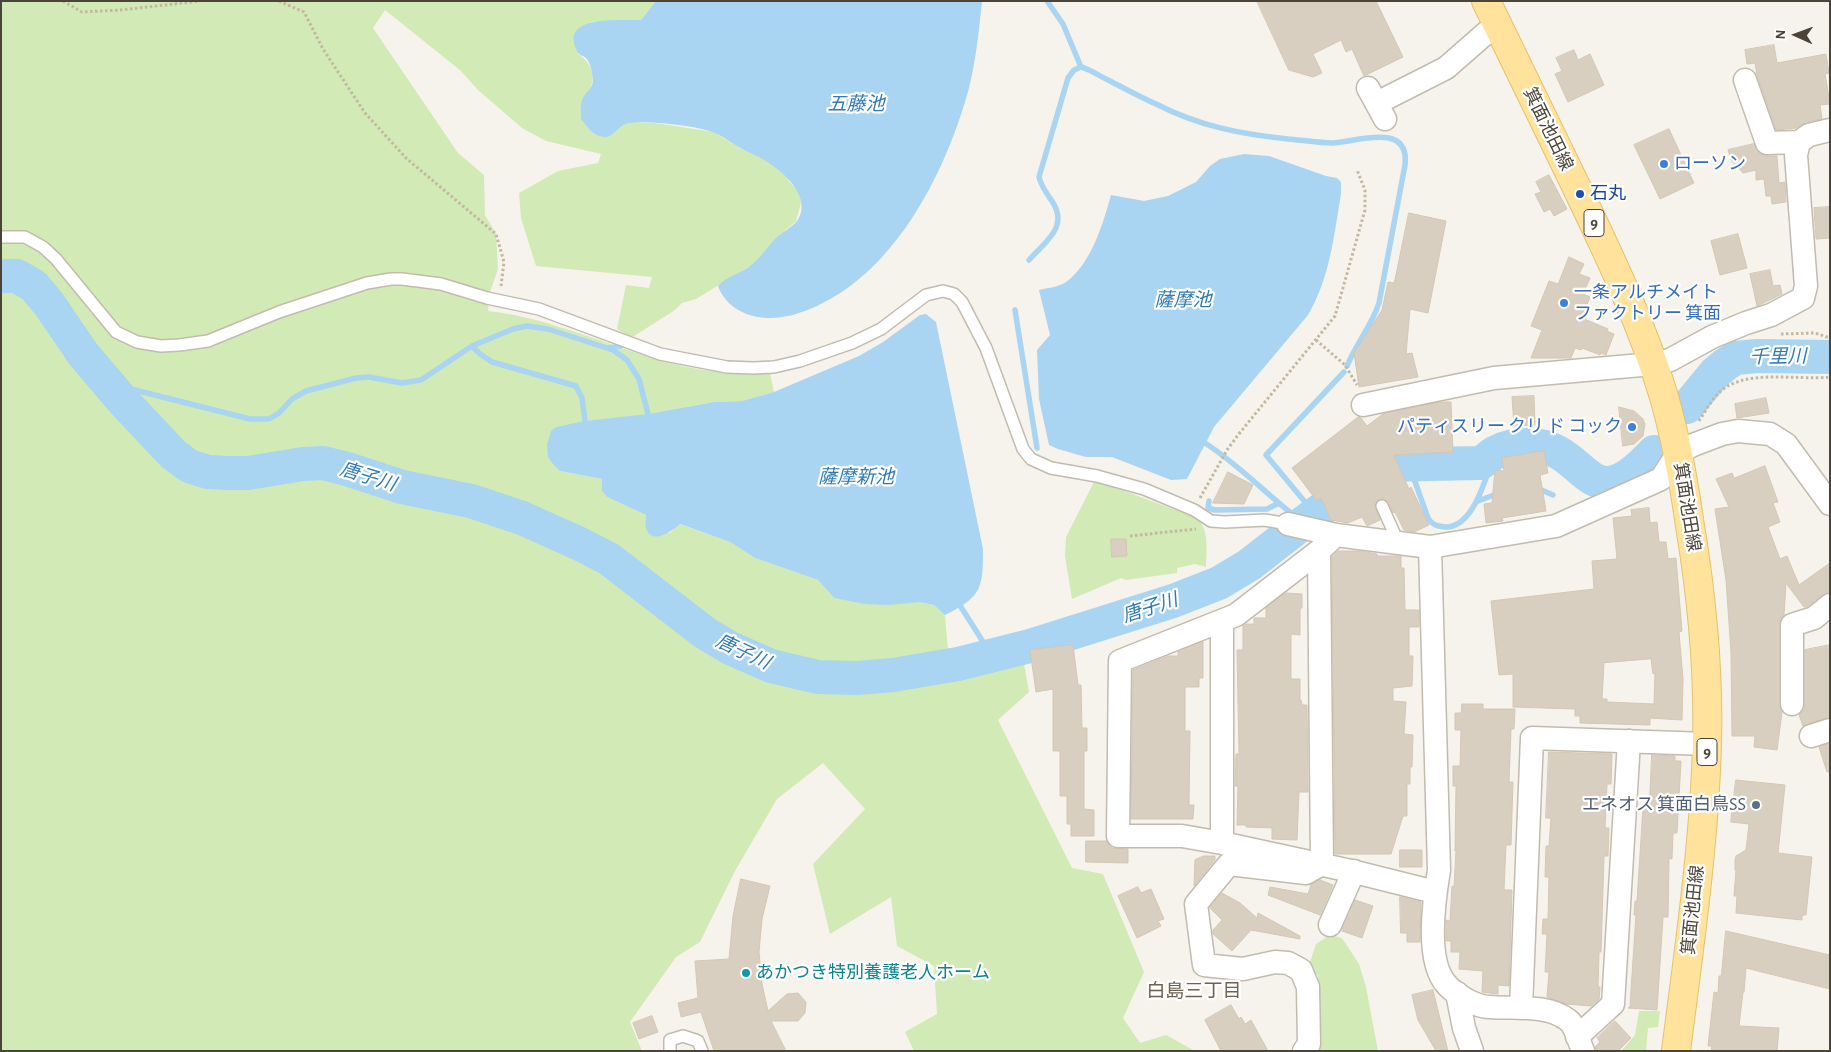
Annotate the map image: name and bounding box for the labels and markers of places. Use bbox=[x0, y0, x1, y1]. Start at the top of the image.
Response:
place label: ローソン bbox=[1674, 153, 1746, 175]
marker: ローソン bbox=[1658, 158, 1670, 170]
place label: 石丸 bbox=[1590, 183, 1626, 205]
marker: 石丸 bbox=[1574, 188, 1586, 200]
place label: 一条アルチメイト ファクトリー 箕面 bbox=[1574, 282, 1721, 324]
marker: 一条アルチメイト ファクトリー 箕面 bbox=[1558, 297, 1570, 309]
place label: パティスリー クリ ド コック bbox=[1397, 416, 1622, 438]
marker: パティスリー クリ ド コック bbox=[1626, 421, 1638, 433]
place label: エネオス 箕面白鳥SS bbox=[1582, 794, 1746, 816]
marker: エネオス 箕面白鳥SS bbox=[1750, 799, 1762, 811]
place label: あかつき特別養護老人ホーム bbox=[756, 962, 990, 984]
marker: あかつき特別養護老人ホーム bbox=[740, 967, 752, 979]

